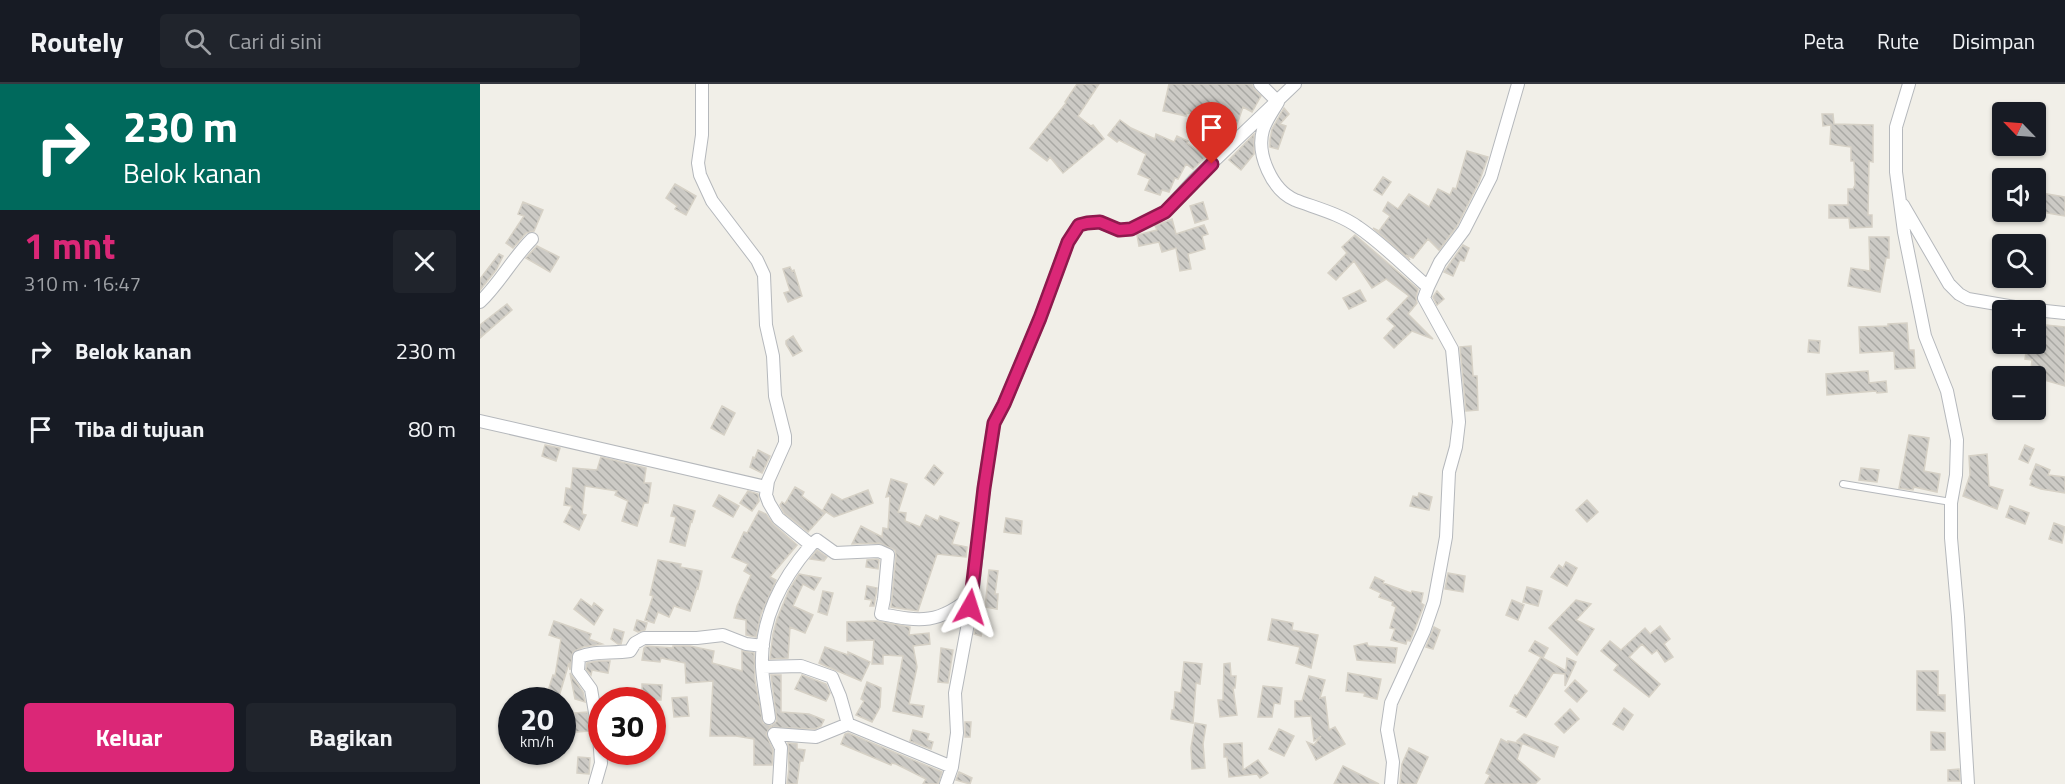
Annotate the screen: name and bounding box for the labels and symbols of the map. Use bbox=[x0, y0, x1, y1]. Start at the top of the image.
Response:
pin bbox=[1186, 102, 1237, 164]
north arrow bbox=[1992, 102, 2046, 156]
position arrow bbox=[938, 575, 1002, 639]
speed limit sign: 30 bbox=[588, 687, 666, 765]

